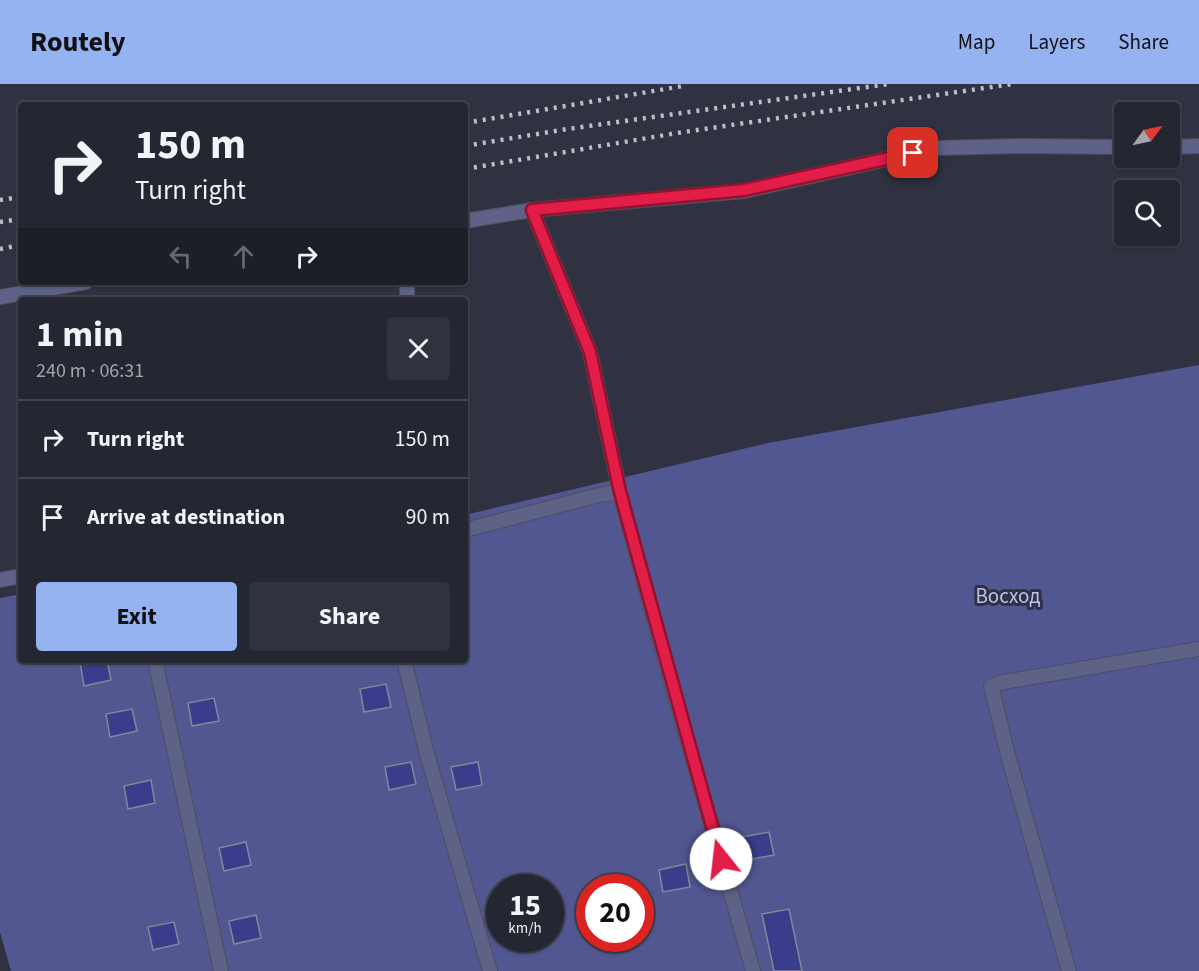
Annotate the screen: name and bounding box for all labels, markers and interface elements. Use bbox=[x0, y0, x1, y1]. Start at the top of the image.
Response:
text: Routely bbox=[30, 22, 126, 62]
text: Map bbox=[958, 27, 995, 57]
text: Layers bbox=[1028, 27, 1085, 57]
text: Share bbox=[1118, 27, 1169, 57]
north arrow bbox=[1114, 102, 1180, 168]
map controls bbox=[1114, 102, 1180, 246]
text: 150 m bbox=[135, 115, 246, 175]
icon: right bbox=[36, 126, 114, 204]
pin bbox=[887, 127, 938, 178]
icon: arrive bbox=[896, 136, 929, 169]
text: Turn right bbox=[135, 171, 246, 210]
button: search bbox=[1114, 180, 1180, 246]
icon: left bbox=[164, 240, 197, 273]
icon: ahead bbox=[227, 240, 260, 273]
icon: right bbox=[290, 240, 323, 273]
text: 1 min bbox=[36, 309, 124, 360]
button: close bbox=[387, 317, 450, 380]
text: 240 m · 06:31 bbox=[36, 357, 144, 385]
icon: right bbox=[36, 423, 69, 456]
text: Turn right bbox=[87, 423, 184, 455]
text: 150 m bbox=[395, 423, 450, 455]
icon: arrive bbox=[36, 501, 69, 534]
text: Arrive at destination bbox=[87, 501, 285, 533]
text: 90 m bbox=[405, 501, 450, 533]
park label: Восход bbox=[975, 581, 1041, 611]
button: Exit bbox=[36, 582, 237, 651]
button: Share bbox=[249, 582, 450, 651]
position arrow bbox=[689, 827, 753, 891]
speed limit sign: 20 bbox=[576, 874, 654, 952]
text: 15 bbox=[509, 884, 541, 927]
text: km/h bbox=[508, 918, 542, 939]

